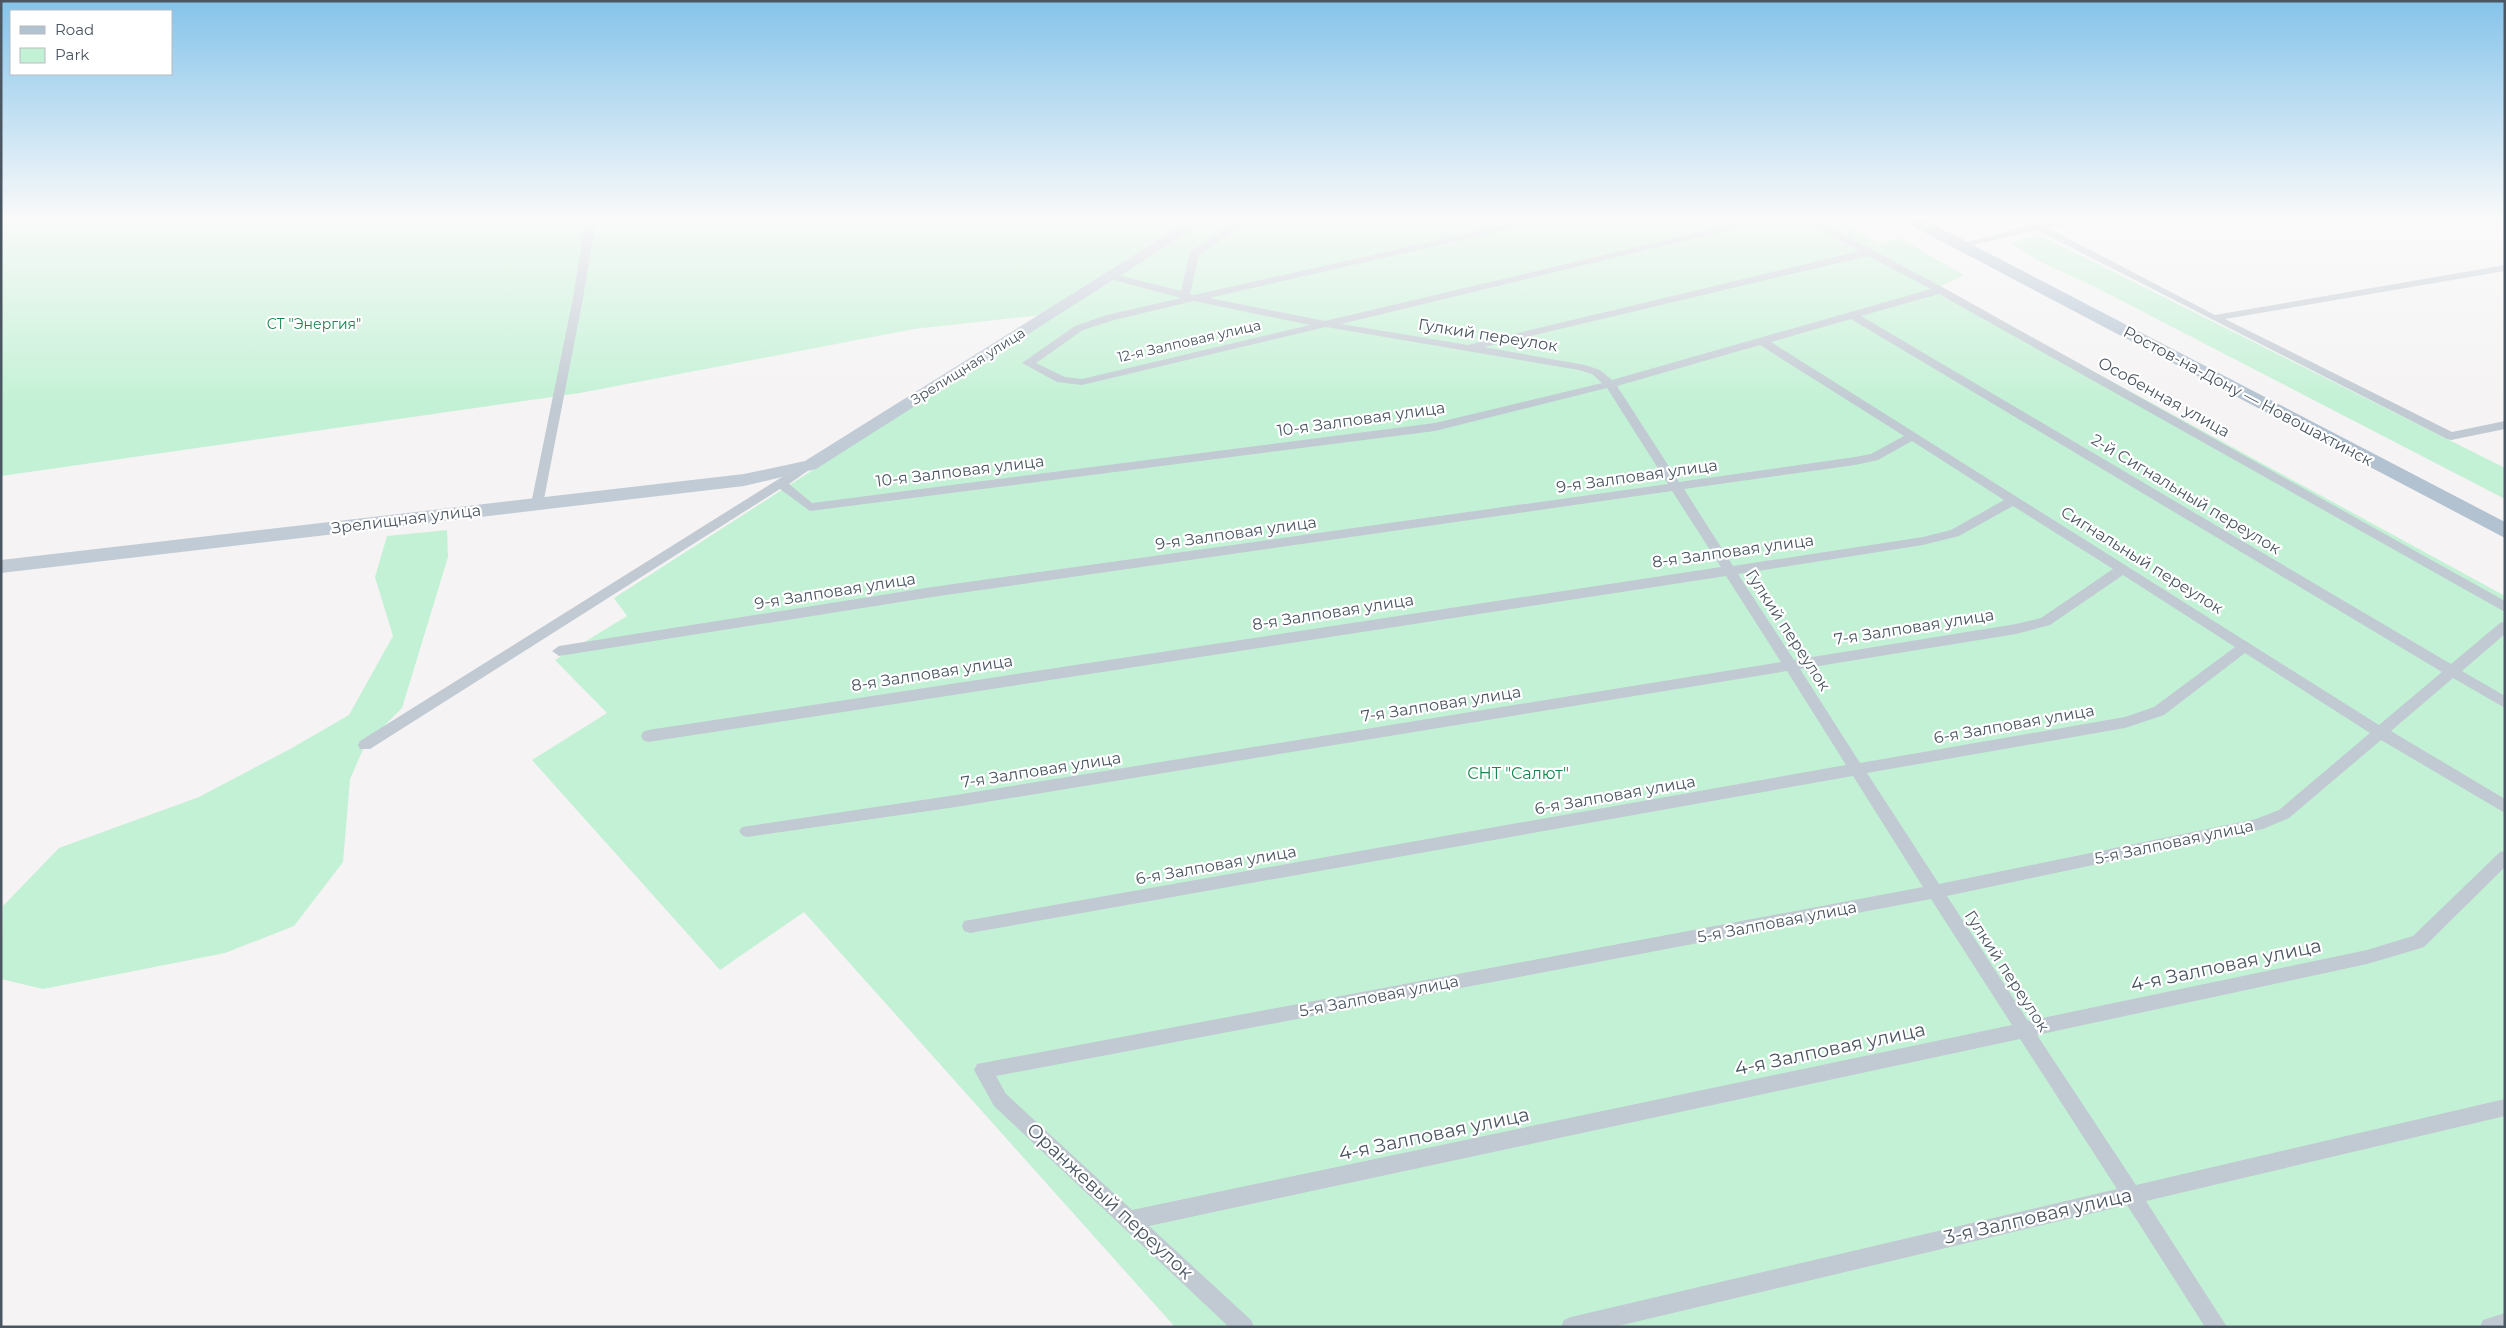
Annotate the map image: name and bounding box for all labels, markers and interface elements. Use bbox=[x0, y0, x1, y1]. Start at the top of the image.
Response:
legend bbox=[10, 10, 172, 75]
text: Road bbox=[55, 20, 94, 39]
text: Park bbox=[55, 45, 89, 64]
park label: СТ "Энергия" bbox=[267, 315, 361, 333]
street label: Гулкий переулок bbox=[1417, 315, 1560, 356]
street label: 12-я Залповая улица bbox=[1116, 316, 1262, 366]
street label: Ростов-на-Дону — Новошахтинск bbox=[2120, 322, 2377, 470]
street label: Зрелищная улица bbox=[907, 323, 1029, 409]
street label: Особенная улица bbox=[2095, 353, 2233, 441]
street label: 10-я Залповая улица bbox=[1276, 398, 1446, 440]
street label: 2-й Сигнальный переулок bbox=[2088, 430, 2285, 559]
street label: 10-я Залповая улица bbox=[875, 451, 1045, 491]
street label: 9-я Залповая улица bbox=[1555, 455, 1719, 497]
street label: Зрелищная улица bbox=[330, 500, 482, 538]
street label: Сигнальный переулок bbox=[2058, 502, 2227, 618]
street label: 9-я Залповая улица bbox=[1154, 512, 1318, 554]
street label: 8-я Залповая улица bbox=[1651, 530, 1815, 572]
street label: Гулкий переулок bbox=[1742, 566, 1835, 695]
street label: 9-я Залповая улица bbox=[753, 569, 917, 613]
street label: 8-я Залповая улица bbox=[1251, 590, 1415, 634]
street label: 7-я Залповая улица bbox=[1833, 605, 1995, 649]
street label: 8-я Залповая улица bbox=[850, 651, 1014, 695]
street label: 7-я Залповая улица bbox=[1360, 682, 1522, 726]
street label: 6-я Залповая улица bbox=[1932, 701, 2096, 747]
street label: 7-я Залповая улица bbox=[960, 748, 1122, 792]
park label: СНТ "Салют" bbox=[1467, 764, 1569, 783]
street label: 6-я Залповая улица bbox=[1533, 772, 1697, 818]
street label: 5-я Залповая улица bbox=[2093, 816, 2255, 868]
street label: 6-я Залповая улица bbox=[1134, 842, 1298, 888]
street label: 5-я Залповая улица bbox=[1696, 897, 1858, 947]
street label: Гулкий переулок bbox=[1961, 907, 2054, 1036]
street label: 4-я Залповая улица bbox=[2129, 934, 2323, 996]
street label: 5-я Залповая улица bbox=[1298, 971, 1460, 1021]
street label: 4-я Залповая улица bbox=[1733, 1018, 1927, 1080]
street label: 4-я Залповая улица bbox=[1337, 1103, 1531, 1165]
street label: Оранжевый переулок bbox=[1022, 1118, 1198, 1284]
street label: 3-я Залповая улица bbox=[1942, 1183, 2134, 1249]

